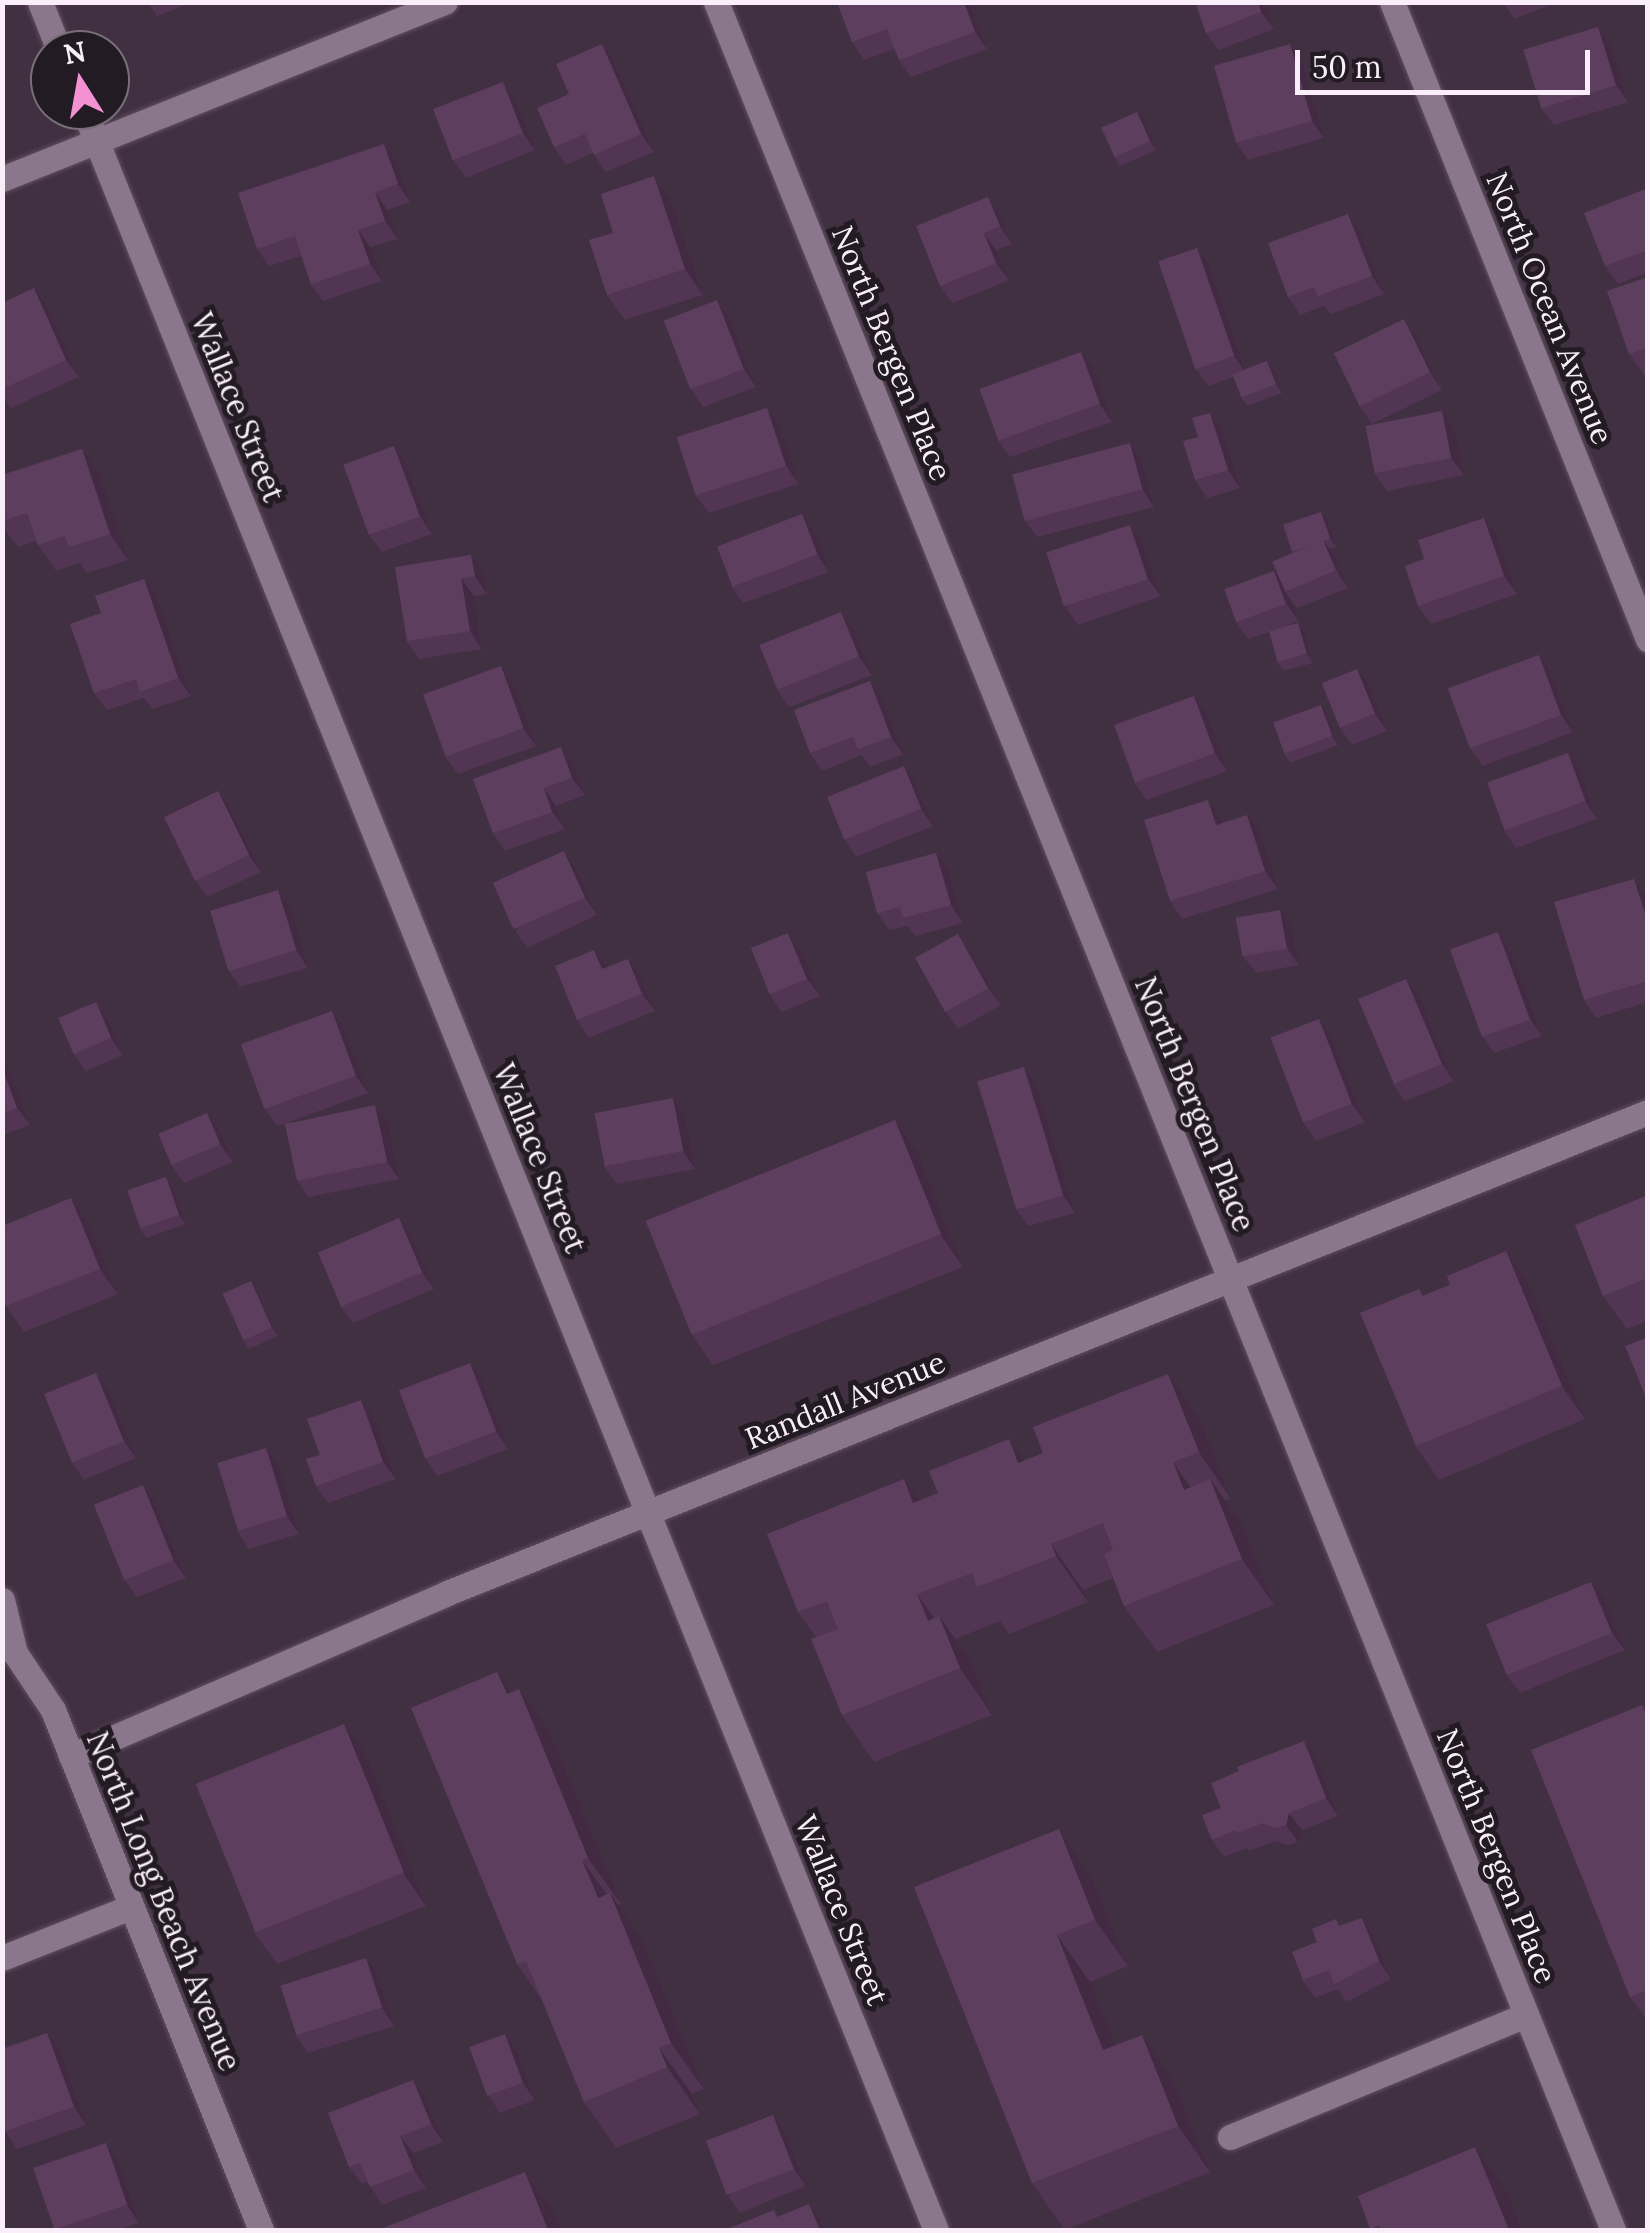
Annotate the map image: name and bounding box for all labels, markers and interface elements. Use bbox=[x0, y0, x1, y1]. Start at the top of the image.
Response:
north arrow bbox=[30, 30, 130, 130]
scale bar bbox=[1300, 30, 1595, 92]
text: N bbox=[61, 33, 89, 72]
text: 50 m bbox=[1312, 48, 1382, 86]
street label: North Ocean Avenue bbox=[1479, 167, 1621, 449]
street label: North Bergen Place bbox=[825, 221, 959, 485]
street label: Wallace Street bbox=[184, 307, 292, 507]
street label: North Bergen Place bbox=[1128, 972, 1262, 1236]
street label: Wallace Street bbox=[486, 1058, 594, 1258]
street label: Randall Avenue bbox=[740, 1344, 950, 1456]
street label: North Bergen Place bbox=[1430, 1724, 1564, 1988]
street label: North Long Beach Avenue bbox=[79, 1726, 249, 2076]
street label: Wallace Street bbox=[788, 1810, 896, 2010]

